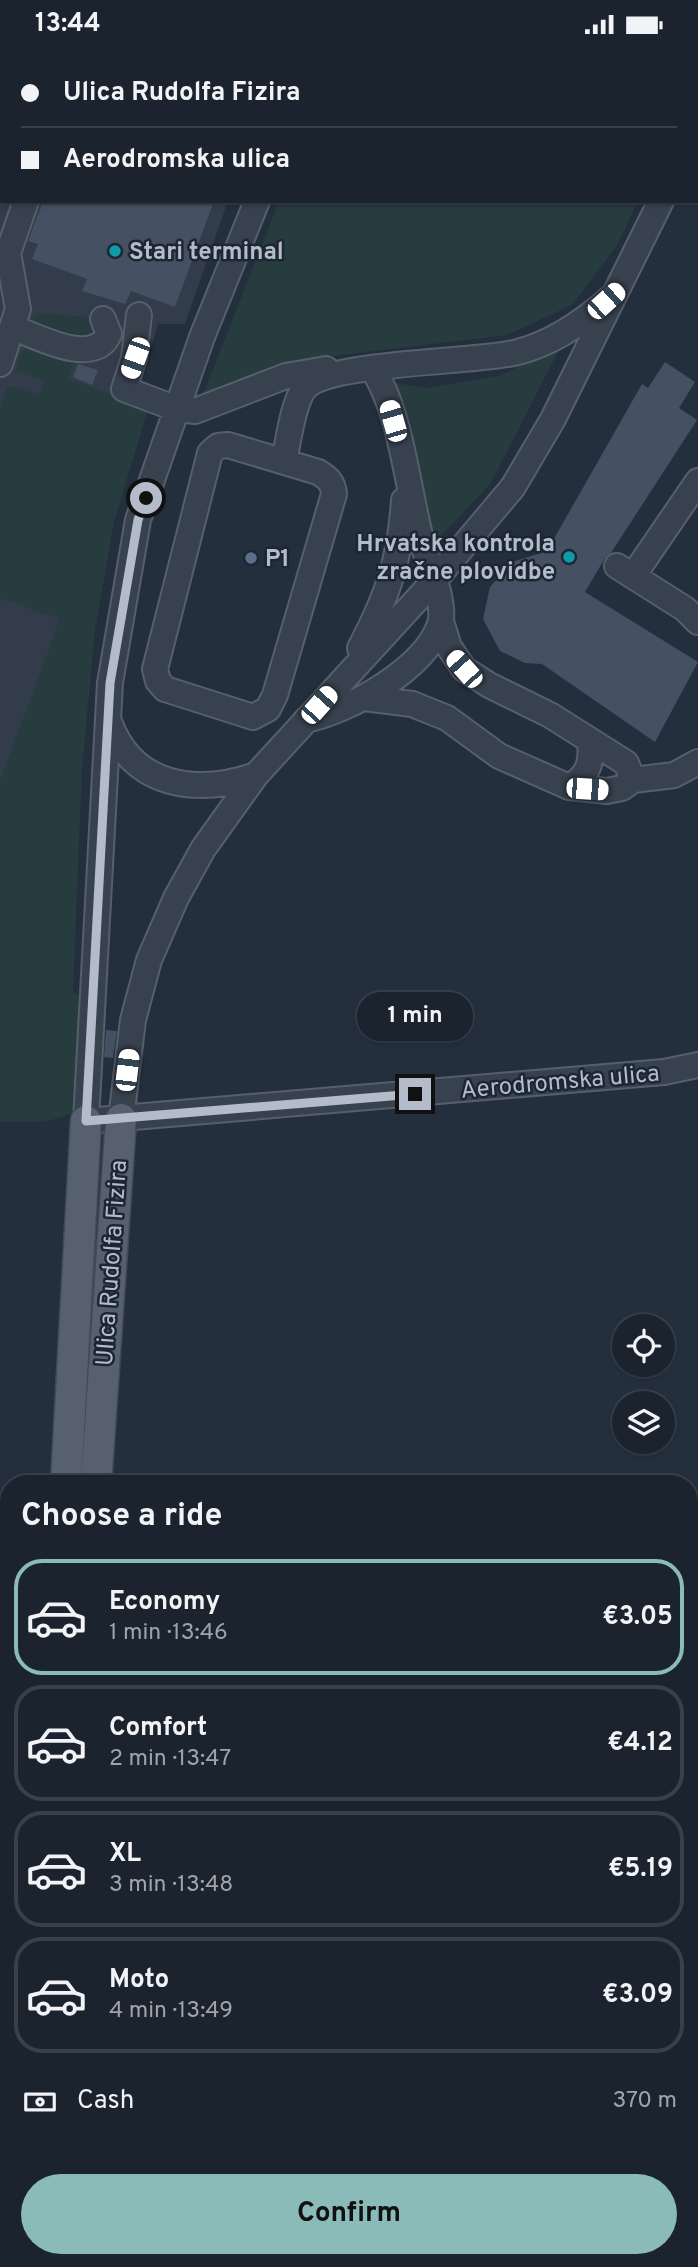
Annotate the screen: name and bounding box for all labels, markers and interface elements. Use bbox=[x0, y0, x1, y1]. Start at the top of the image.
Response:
text: 13:44 bbox=[35, 8, 101, 41]
text: Ulica Rudolfa Fizira bbox=[63, 77, 300, 110]
text: Aerodromska ulica bbox=[63, 144, 290, 177]
place label: Stari terminal bbox=[129, 238, 284, 268]
marker: Stari terminal bbox=[107, 243, 123, 259]
car bbox=[584, 279, 629, 323]
car bbox=[118, 335, 153, 381]
car bbox=[378, 398, 409, 444]
route start bbox=[130, 482, 162, 514]
place label: Hrvatska kontrola zračne plovidbe bbox=[356, 530, 555, 588]
place label: P1 bbox=[265, 545, 290, 575]
marker: Hrvatska kontrola zračne plovidbe bbox=[561, 549, 577, 565]
marker: P1 bbox=[243, 550, 259, 566]
car bbox=[443, 646, 486, 692]
car bbox=[298, 682, 341, 728]
car bbox=[566, 777, 609, 801]
callout: 1 min bbox=[357, 993, 473, 1041]
text: 1 min bbox=[387, 1002, 443, 1031]
car bbox=[115, 1048, 140, 1092]
street label: Aerodromska ulica bbox=[459, 1059, 661, 1107]
route end bbox=[399, 1078, 431, 1110]
street label: Ulica Rudolfa Fizira bbox=[91, 1159, 135, 1367]
map controls bbox=[612, 1314, 675, 1454]
button: locate bbox=[612, 1314, 675, 1377]
button: layers bbox=[612, 1391, 675, 1454]
text: Choose a ride bbox=[21, 1497, 222, 1537]
icon: car bbox=[25, 1586, 88, 1649]
text: Economy bbox=[109, 1586, 220, 1619]
text: €3.05 bbox=[602, 1601, 673, 1634]
text: 1 min · 13:46 bbox=[109, 1619, 228, 1648]
icon: car bbox=[25, 1712, 88, 1775]
text: Comfort bbox=[109, 1712, 207, 1745]
text: €4.12 bbox=[607, 1727, 673, 1760]
text: 2 min · 13:47 bbox=[109, 1745, 231, 1774]
icon: car bbox=[25, 1838, 88, 1901]
text: XL bbox=[109, 1838, 141, 1871]
text: €5.19 bbox=[608, 1853, 673, 1886]
text: 3 min · 13:48 bbox=[109, 1871, 233, 1900]
icon: car bbox=[25, 1964, 88, 2027]
text: Moto bbox=[109, 1964, 169, 1997]
text: €3.09 bbox=[602, 1979, 673, 2012]
text: 4 min · 13:49 bbox=[109, 1997, 233, 2026]
icon: cash bbox=[21, 2083, 59, 2121]
text: Cash bbox=[77, 2085, 134, 2118]
text: 370 m bbox=[612, 2087, 677, 2116]
button: Confirm bbox=[21, 2174, 677, 2254]

